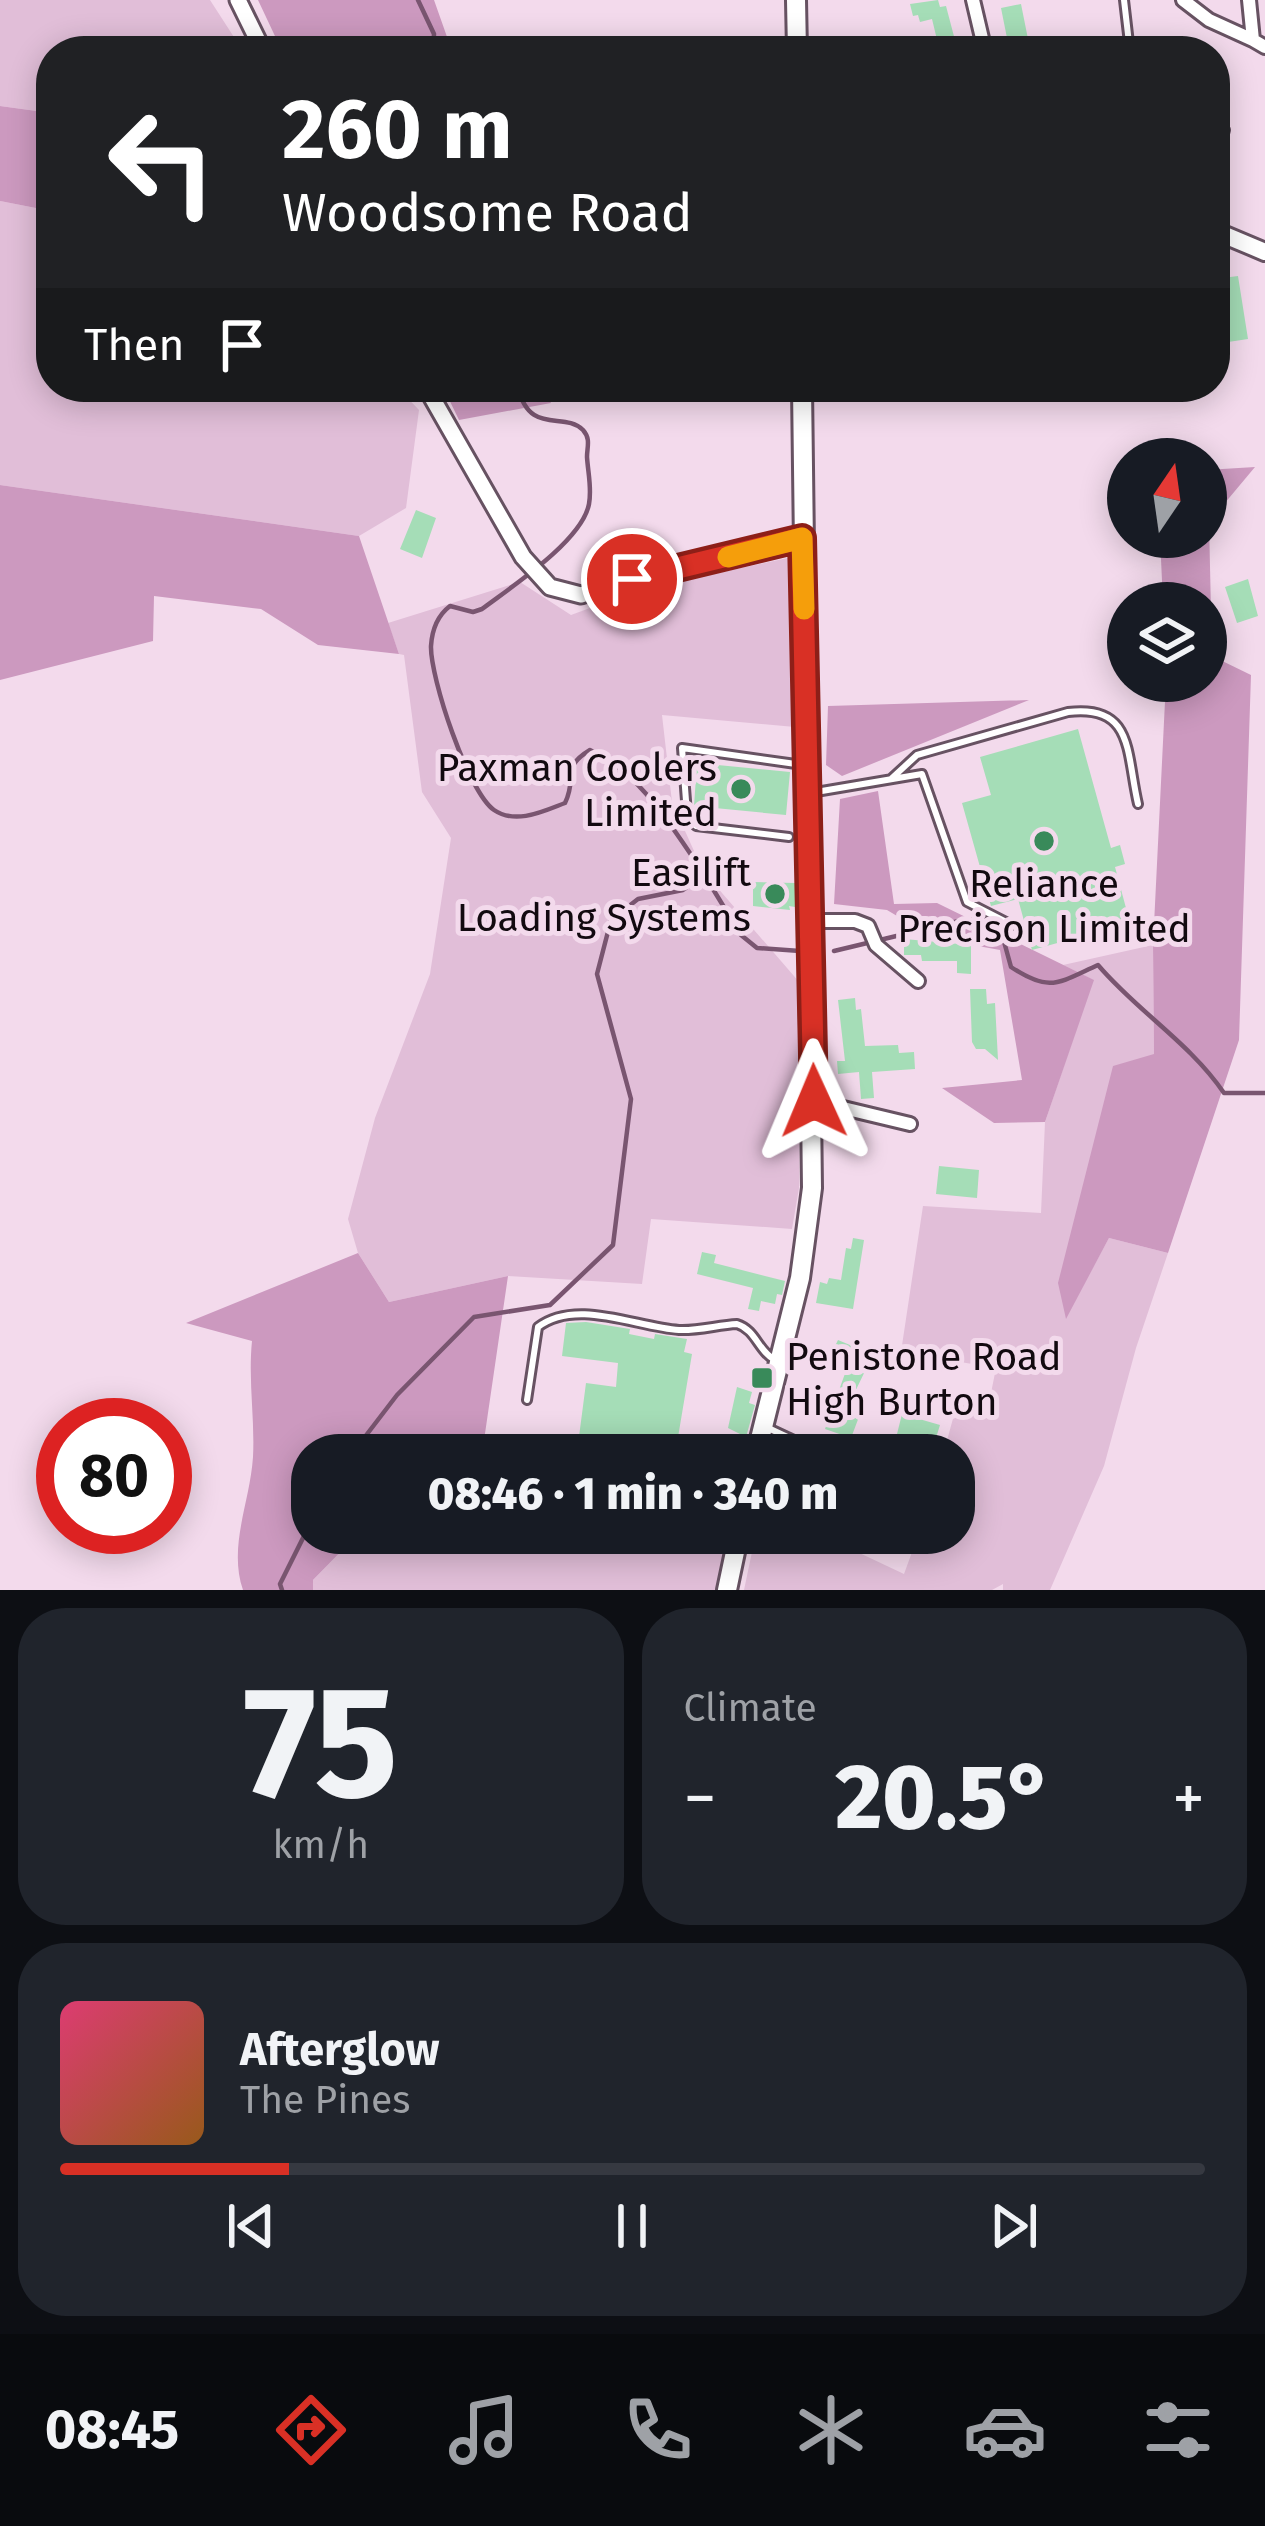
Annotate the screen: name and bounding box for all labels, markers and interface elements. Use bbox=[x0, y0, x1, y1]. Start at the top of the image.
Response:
text: 260 m bbox=[282, 79, 513, 180]
icon: left bbox=[84, 84, 240, 240]
text: Woodsome Road bbox=[282, 181, 693, 245]
icon: arrive bbox=[209, 312, 275, 378]
text: Then bbox=[84, 318, 185, 372]
north arrow bbox=[1107, 438, 1227, 558]
map controls bbox=[1107, 438, 1227, 702]
pin bbox=[581, 528, 683, 630]
icon: arrive bbox=[599, 546, 665, 612]
button: layers bbox=[1107, 582, 1227, 702]
place label: Paxman Coolers Limited bbox=[437, 745, 717, 836]
marker: Paxman Coolers Limited bbox=[728, 776, 754, 802]
marker: Reliance Precison Limited bbox=[1031, 828, 1057, 854]
place label: Easilift Loading Systems bbox=[457, 850, 752, 941]
place label: Reliance Precison Limited bbox=[897, 861, 1191, 952]
marker: Easilift Loading Systems bbox=[762, 881, 788, 907]
position arrow bbox=[751, 1038, 877, 1164]
place label: Penistone Road High Burton bbox=[786, 1334, 1061, 1425]
marker: Penistone Road High Burton bbox=[749, 1365, 775, 1391]
speed limit sign: 80 bbox=[36, 1398, 192, 1554]
text: 08:46 · 1 min · 340 m bbox=[428, 1467, 838, 1521]
text: 75 bbox=[243, 1650, 398, 1837]
text: Climate bbox=[684, 1685, 817, 1731]
text: 20.5° bbox=[835, 1744, 1053, 1852]
text: − bbox=[684, 1759, 717, 1838]
text: + bbox=[1172, 1759, 1205, 1838]
text: km/h bbox=[272, 1822, 369, 1868]
text: Afterglow bbox=[240, 2023, 439, 2077]
text: The Pines bbox=[240, 2077, 411, 2123]
icon: previous bbox=[218, 2193, 284, 2259]
icon: pause bbox=[599, 2193, 665, 2259]
icon: next bbox=[981, 2193, 1047, 2259]
icon: directions bbox=[269, 2388, 353, 2472]
icon: music bbox=[442, 2388, 526, 2472]
icon: phone bbox=[616, 2388, 700, 2472]
icon: climate bbox=[789, 2388, 873, 2472]
icon: car bbox=[963, 2388, 1047, 2472]
icon: filters bbox=[1136, 2388, 1220, 2472]
text: 08:45 bbox=[45, 2398, 179, 2462]

